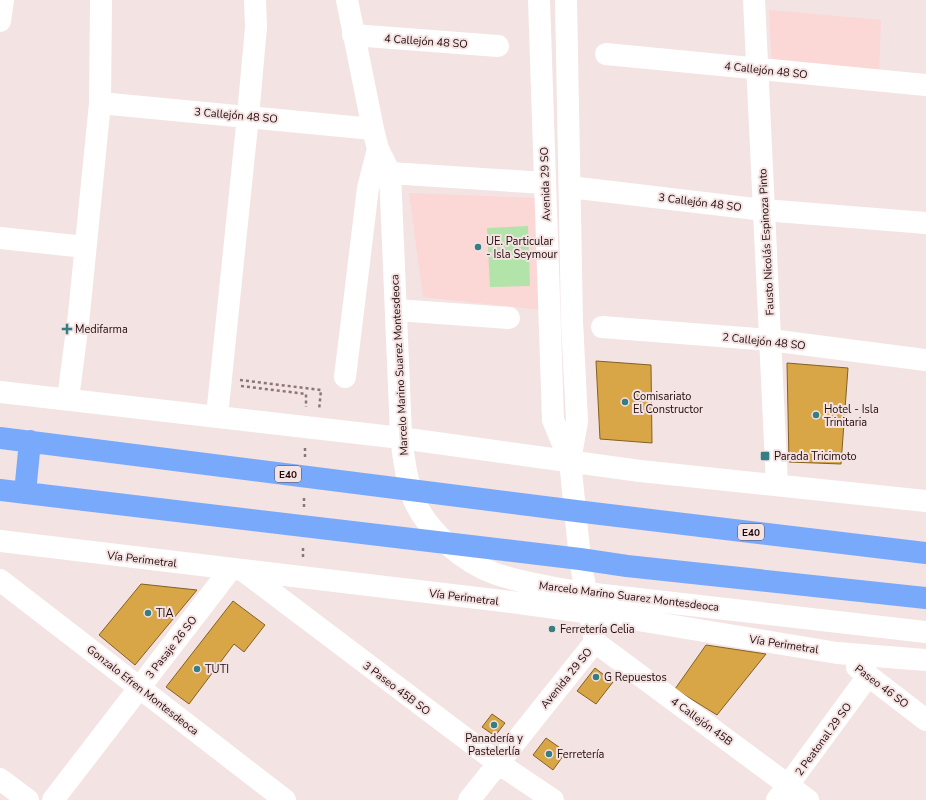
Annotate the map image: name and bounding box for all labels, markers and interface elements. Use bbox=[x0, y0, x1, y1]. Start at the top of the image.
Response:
street label: 4 Callejón 48 SO bbox=[384, 31, 468, 52]
street label: 4 Callejón 48 SO bbox=[723, 59, 808, 82]
street label: 3 Callejón 48 SO bbox=[194, 104, 278, 127]
street label: Avenida 29 SO bbox=[537, 147, 554, 221]
street label: Fausto Nicolás Espinoza Pinto bbox=[755, 168, 778, 316]
street label: 3 Callejón 48 SO bbox=[657, 190, 742, 215]
place label: UE. Particular - Isla Seymour bbox=[486, 234, 557, 262]
marker: UE. Particular - Isla Seymour bbox=[473, 242, 483, 252]
street label: Marcelo Marino Suarez Montesdeoca bbox=[387, 274, 412, 456]
place label: Medifarma bbox=[75, 322, 128, 337]
marker: Medifarma bbox=[62, 324, 72, 334]
street label: 2 Callejón 48 SO bbox=[721, 330, 806, 353]
place label: Comisariato El Constructor bbox=[633, 389, 703, 417]
marker: Comisariato El Constructor bbox=[620, 397, 630, 407]
place label: Hotel - Isla Trinitaria bbox=[824, 402, 879, 430]
marker: Hotel - Isla Trinitaria bbox=[811, 410, 821, 420]
place label: Parada Tricimoto bbox=[774, 449, 857, 464]
marker: Parada Tricimoto bbox=[759, 450, 771, 462]
road number: E40 bbox=[275, 466, 301, 482]
road number: E40 bbox=[738, 524, 764, 540]
street label: Vía Perimetral bbox=[105, 548, 178, 571]
street label: Marcelo Marino Suarez Montesdeoca bbox=[538, 578, 720, 615]
street label: Vía Perimetral bbox=[427, 586, 500, 609]
place label: TIA bbox=[156, 606, 173, 621]
marker: TIA bbox=[143, 608, 153, 618]
street label: 3 Pasaje 26 SO bbox=[142, 613, 201, 682]
place label: Ferretería Celia bbox=[560, 622, 635, 637]
marker: Ferretería Celia bbox=[547, 624, 557, 634]
street label: Vía Perimetral bbox=[747, 631, 820, 657]
street label: Gonzalo Efren Montesdeoca bbox=[84, 642, 202, 739]
street label: Avenida 29 SO bbox=[537, 645, 596, 712]
street label: 3 Paseo 45B SO bbox=[360, 658, 433, 719]
street label: Paseo 46 SO bbox=[852, 661, 912, 712]
place label: TUTI bbox=[205, 662, 229, 677]
marker: TUTI bbox=[192, 664, 202, 674]
place label: G Repuestos bbox=[604, 670, 667, 685]
marker: G Repuestos bbox=[591, 672, 601, 682]
street label: 4 Callejón 45B bbox=[668, 694, 736, 749]
street label: 2 Peatonal 29 SO bbox=[792, 700, 855, 779]
marker: Panadería y Pastelerlía bbox=[489, 720, 499, 730]
place label: Panadería y Pastelerlía bbox=[465, 731, 523, 759]
place label: Ferretería bbox=[557, 747, 604, 762]
marker: Ferretería bbox=[544, 749, 554, 759]

